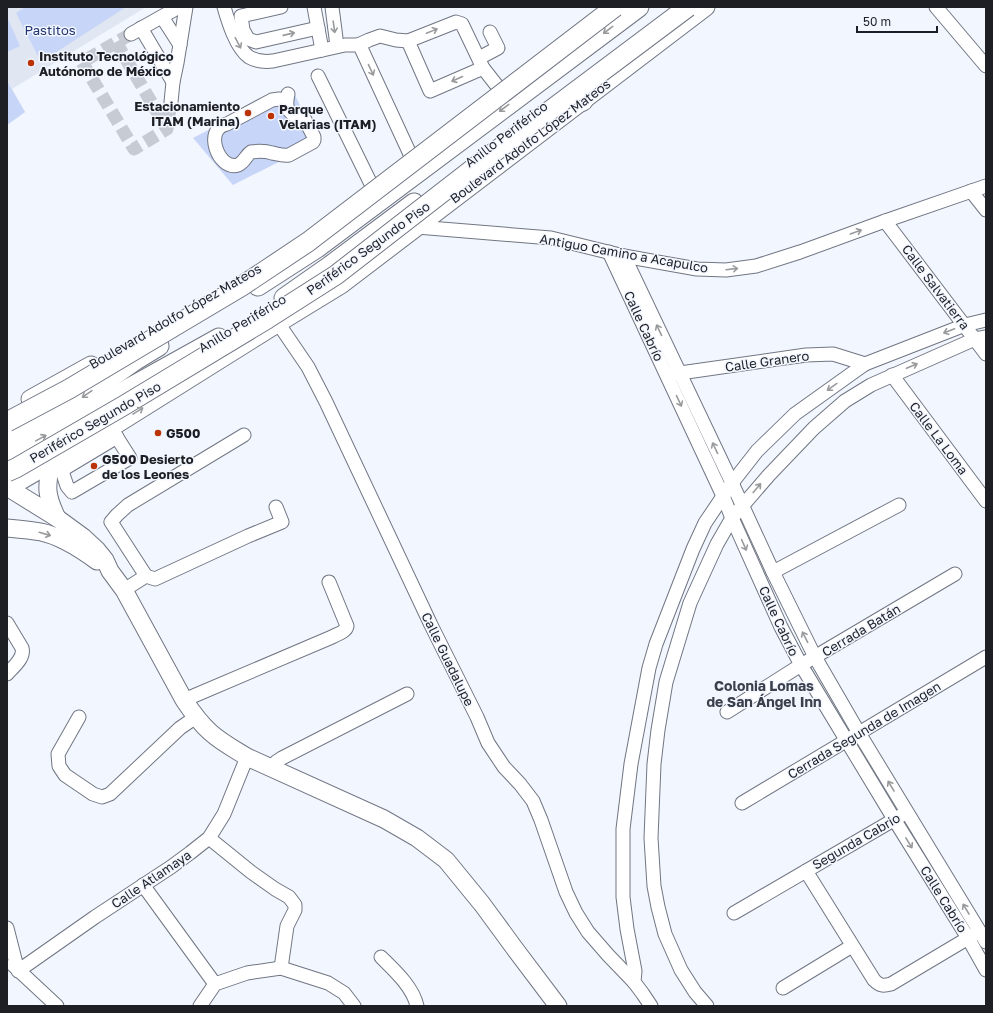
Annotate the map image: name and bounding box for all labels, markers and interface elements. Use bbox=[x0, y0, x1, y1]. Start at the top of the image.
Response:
scale bar bbox=[857, 8, 937, 34]
text: 50 m bbox=[863, 14, 891, 29]
one-way arrow bbox=[331, 20, 339, 33]
park label: Pastitos bbox=[24, 22, 76, 38]
one-way arrow bbox=[603, 26, 614, 34]
one-way arrow bbox=[425, 27, 437, 35]
one-way arrow bbox=[282, 30, 295, 38]
one-way arrow bbox=[235, 37, 242, 49]
place label: Instituto Tecnológico Autónomo de México bbox=[39, 48, 174, 79]
marker: Instituto Tecnológico Autónomo de México bbox=[26, 58, 36, 68]
one-way arrow bbox=[368, 64, 375, 76]
street label: Boulevard Adolfo López Mateos bbox=[447, 75, 613, 206]
one-way arrow bbox=[451, 76, 463, 84]
place label: Estacionamiento ITAM (Marina) bbox=[134, 98, 240, 129]
street label: Anillo Periférico bbox=[461, 98, 551, 170]
place label: Parque Velarias (ITAM) bbox=[279, 101, 376, 132]
one-way arrow bbox=[499, 104, 510, 113]
marker: Estacionamiento ITAM (Marina) bbox=[243, 108, 253, 118]
marker: Parque Velarias (ITAM) bbox=[266, 111, 276, 121]
street label: Periférico Segundo Piso bbox=[303, 198, 433, 298]
one-way arrow bbox=[849, 227, 861, 235]
street label: Antiguo Camino a Acapulco bbox=[539, 230, 710, 276]
street label: Calle Salvatierra bbox=[899, 241, 973, 333]
street label: Boulevard Adolfo López Mateos bbox=[86, 260, 264, 372]
one-way arrow bbox=[725, 266, 738, 273]
street label: Calle Cabrío bbox=[621, 288, 667, 364]
street label: Anillo Periférico bbox=[195, 290, 289, 355]
one-way arrow bbox=[655, 325, 662, 337]
one-way arrow bbox=[943, 328, 955, 336]
street label: Calle Granero bbox=[724, 347, 810, 375]
one-way arrow bbox=[906, 362, 918, 369]
street label: Periférico Segundo Piso bbox=[27, 378, 164, 466]
one-way arrow bbox=[827, 383, 838, 392]
one-way arrow bbox=[82, 390, 93, 398]
one-way arrow bbox=[676, 395, 683, 407]
street label: Calle La Loma bbox=[906, 398, 972, 478]
one-way arrow bbox=[132, 407, 143, 415]
place label: G500 bbox=[166, 425, 200, 441]
marker: G500 bbox=[153, 428, 163, 438]
one-way arrow bbox=[35, 433, 47, 441]
one-way arrow bbox=[711, 442, 718, 454]
place label: G500 Desierto de los Leones bbox=[102, 451, 194, 482]
marker: G500 Desierto de los Leones bbox=[89, 461, 99, 471]
one-way arrow bbox=[753, 483, 762, 494]
one-way arrow bbox=[39, 530, 52, 538]
one-way arrow bbox=[741, 539, 749, 551]
street label: Calle Cabrío bbox=[756, 583, 802, 659]
street label: Cerrada Batán bbox=[819, 600, 903, 660]
street label: Calle Guadalupe bbox=[418, 609, 478, 709]
one-way arrow bbox=[801, 631, 808, 643]
district label: Colonia Lomas de San Ángel Inn bbox=[706, 677, 822, 710]
street label: Cerrada Segunda de Imagen bbox=[784, 678, 944, 782]
one-way arrow bbox=[887, 780, 895, 792]
street label: Segunda Cabrio bbox=[809, 809, 903, 873]
one-way arrow bbox=[905, 837, 913, 848]
street label: Calle Atlamaya bbox=[108, 846, 194, 912]
street label: Calle Cabrío bbox=[917, 863, 971, 936]
one-way arrow bbox=[962, 904, 970, 915]

